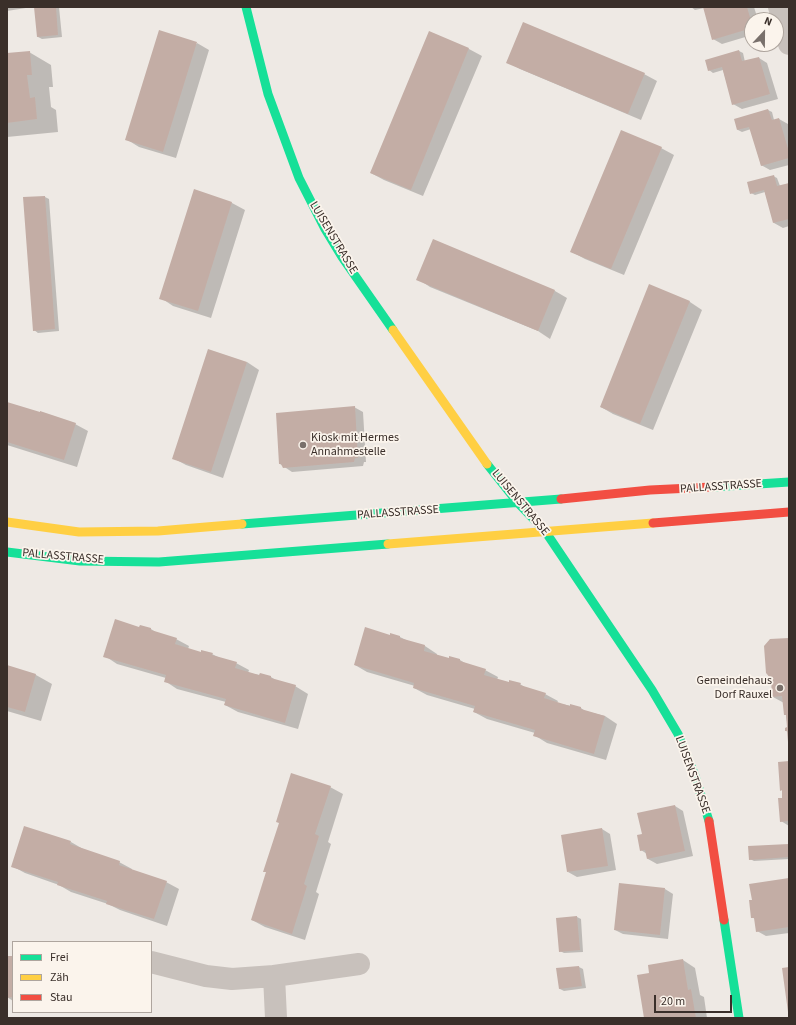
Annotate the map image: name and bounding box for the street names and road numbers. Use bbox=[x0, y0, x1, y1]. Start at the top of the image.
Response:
street label: LUISENSTRASSE bbox=[306, 199, 360, 277]
street label: LUISENSTRASSE bbox=[488, 467, 552, 539]
street label: PALLASSTRASSE bbox=[680, 477, 762, 497]
street label: PALLASSTRASSE bbox=[357, 503, 439, 523]
street label: PALLASSTRASSE bbox=[21, 546, 105, 568]
street label: LUISENSTRASSE bbox=[671, 734, 713, 816]

